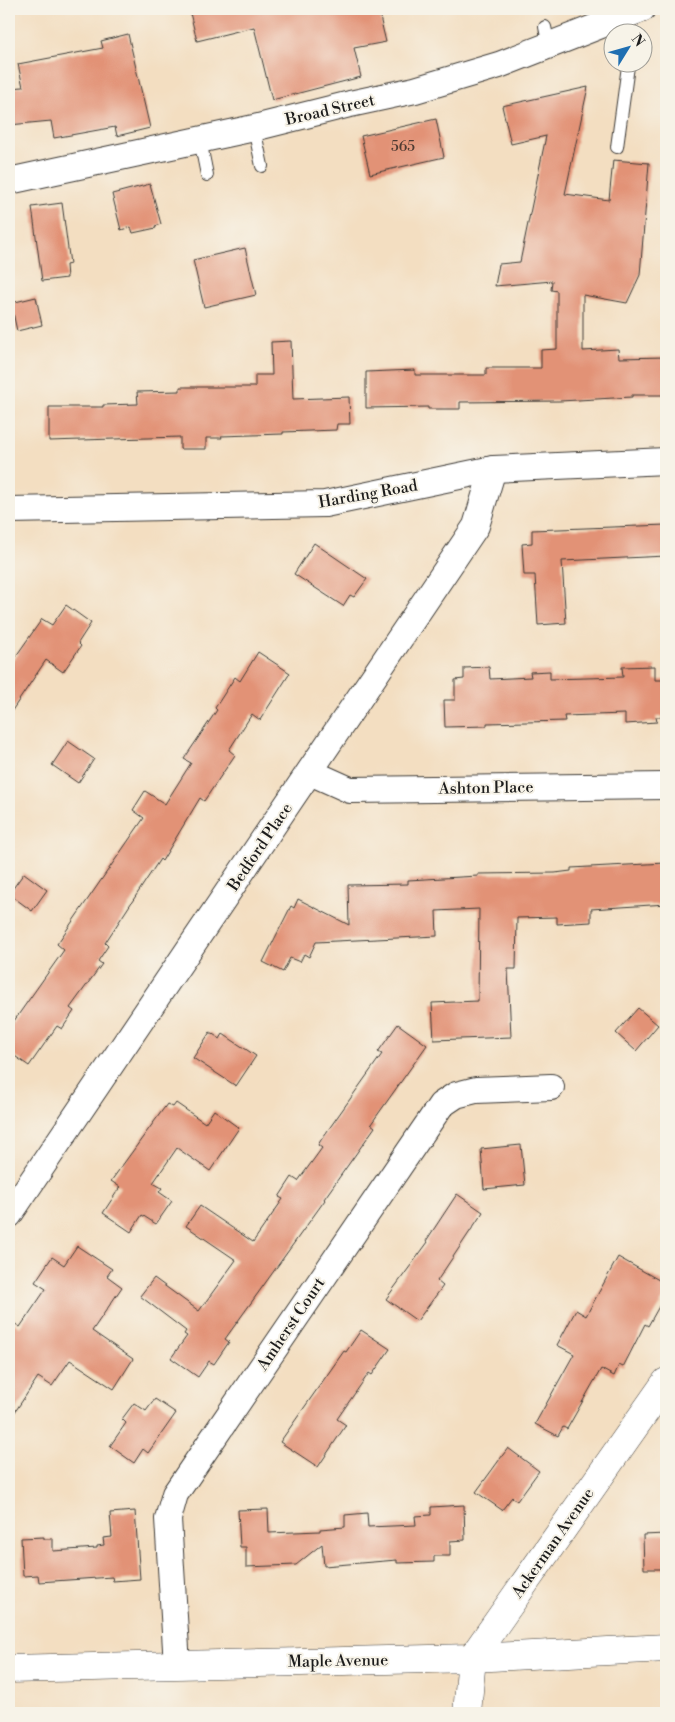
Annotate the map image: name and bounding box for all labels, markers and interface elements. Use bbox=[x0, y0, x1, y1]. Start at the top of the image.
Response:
north arrow bbox=[602, 22, 652, 72]
text: N bbox=[627, 31, 648, 51]
street label: Broad Street bbox=[282, 90, 377, 130]
house number: 565 bbox=[391, 138, 415, 156]
street label: Harding Road bbox=[317, 475, 419, 513]
street label: Ashton Place bbox=[437, 777, 534, 799]
street label: Bedford Place bbox=[223, 799, 297, 896]
street label: Amherst Court bbox=[252, 1273, 330, 1375]
street label: Ackerman Avenue bbox=[507, 1484, 598, 1603]
street label: Maple Avenue bbox=[288, 1650, 388, 1672]

